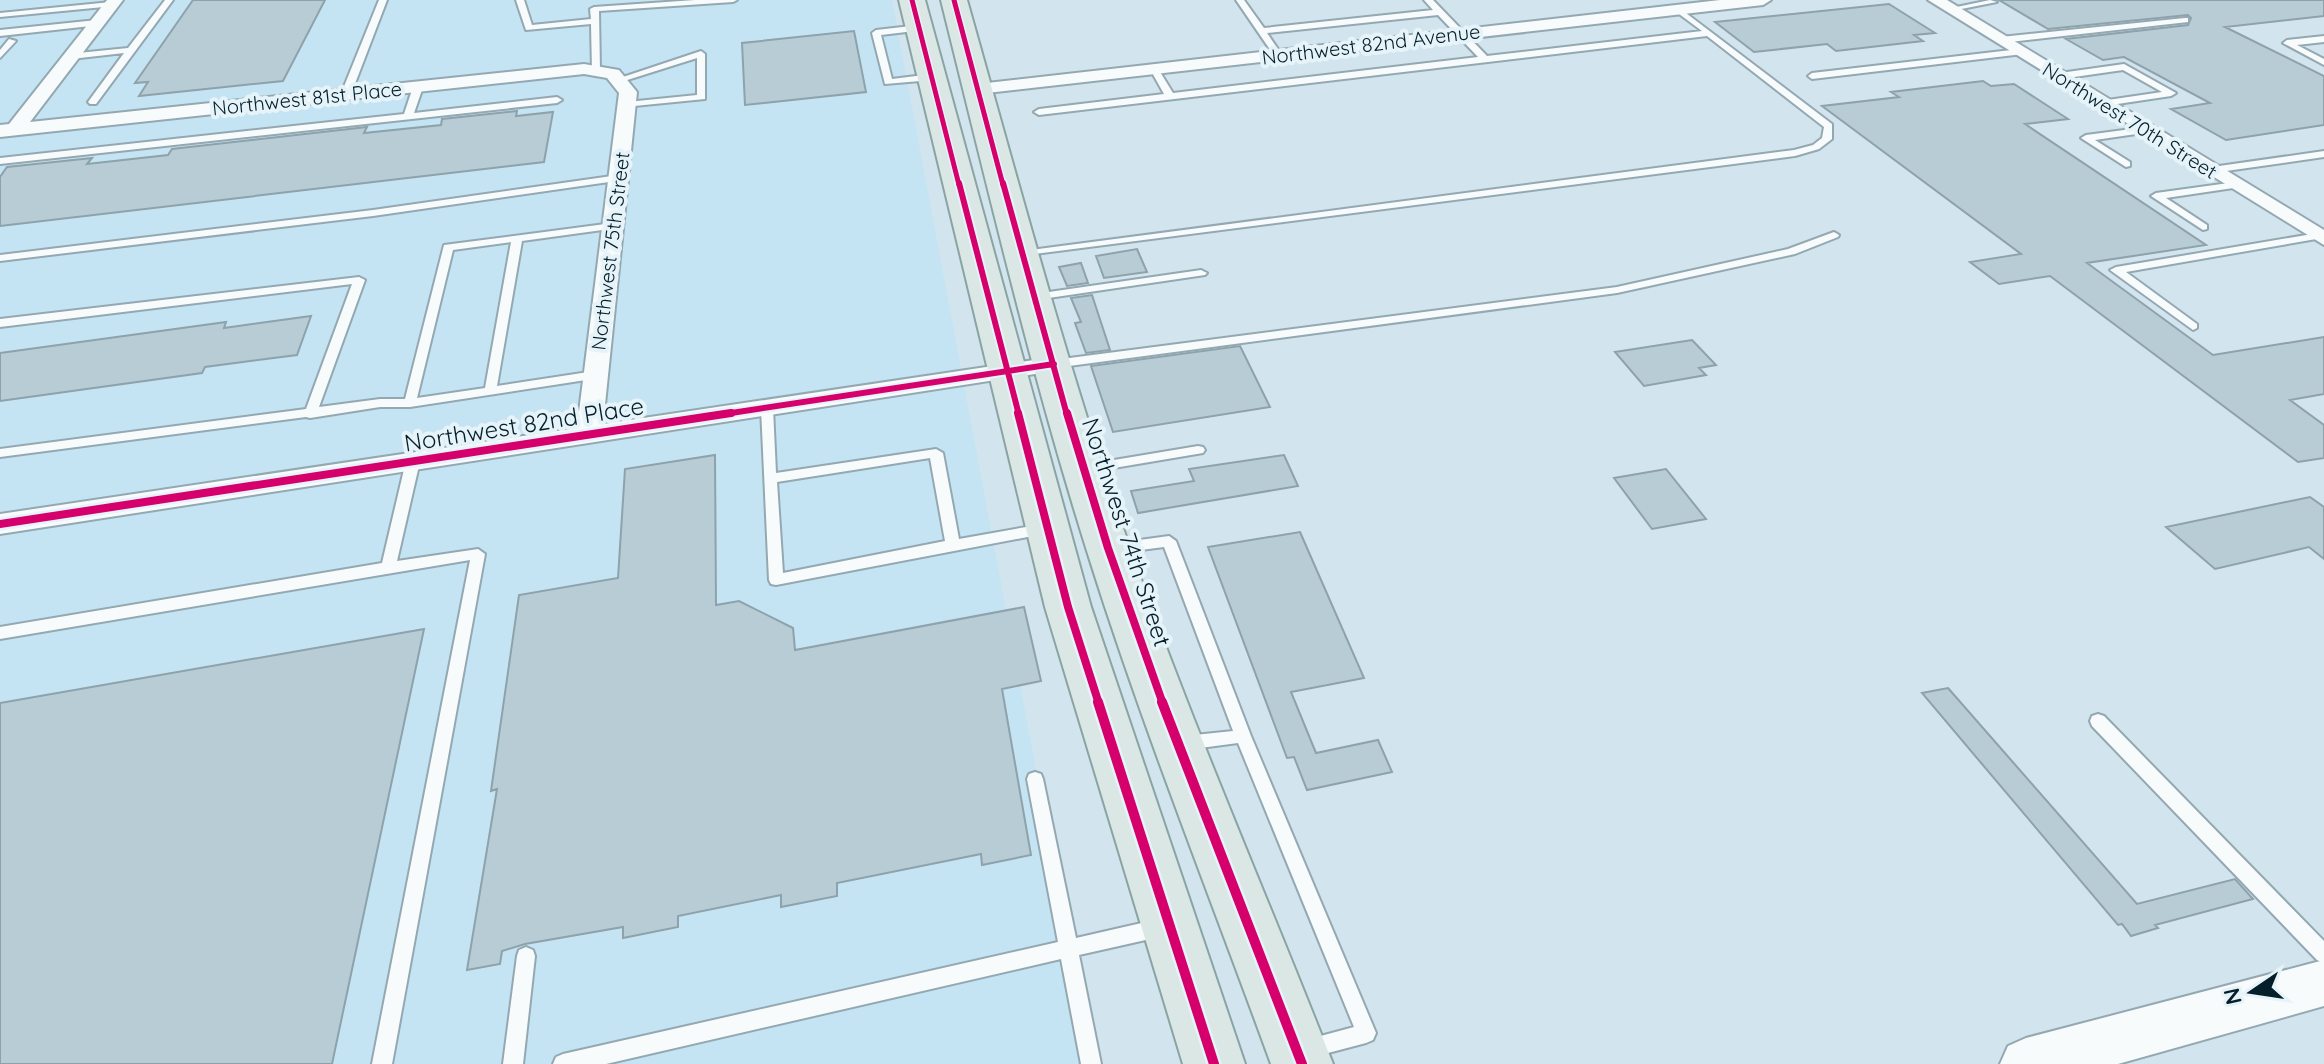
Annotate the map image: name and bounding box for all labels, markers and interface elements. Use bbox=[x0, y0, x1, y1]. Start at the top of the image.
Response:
street label: Northwest 82nd Avenue bbox=[1260, 18, 1482, 70]
street label: Northwest 70th Street bbox=[2038, 56, 2222, 184]
street label: Northwest 81st Place bbox=[211, 76, 403, 120]
street label: Northwest 75th Street bbox=[585, 150, 635, 352]
street label: Northwest 82nd Place bbox=[402, 390, 646, 458]
street label: Northwest 74th Street bbox=[1076, 414, 1178, 650]
north arrow bbox=[2212, 952, 2292, 1032]
text: N bbox=[2217, 985, 2248, 1008]

